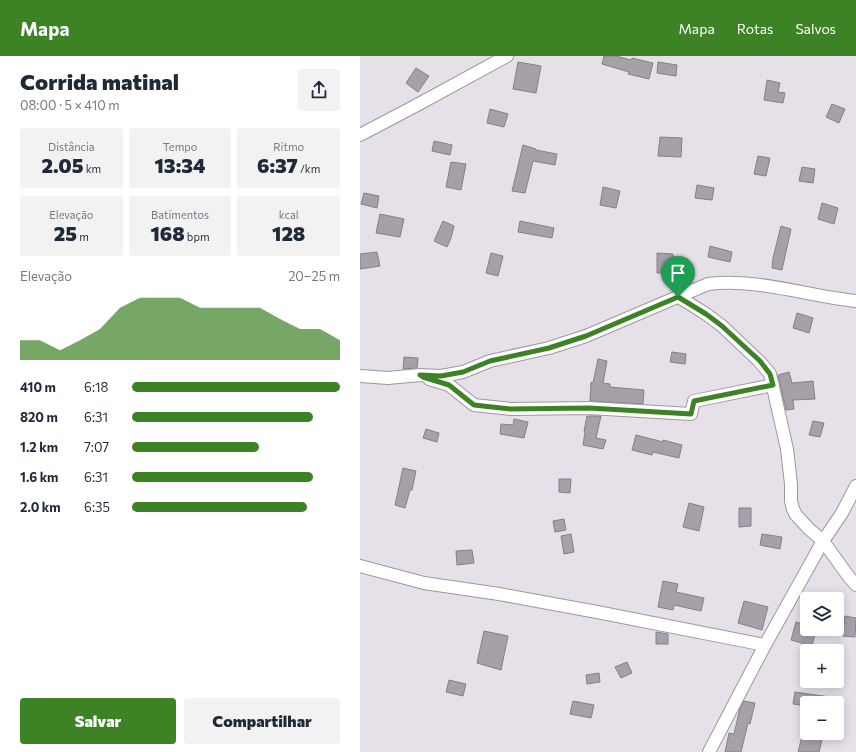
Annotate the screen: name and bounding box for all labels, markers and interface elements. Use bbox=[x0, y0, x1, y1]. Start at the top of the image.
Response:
text: Mapa bbox=[20, 17, 69, 40]
text: Mapa bbox=[679, 20, 715, 37]
text: Rotas bbox=[737, 20, 773, 37]
text: Salvos bbox=[795, 20, 836, 37]
text: Corrida matinal bbox=[20, 68, 179, 95]
button: share bbox=[298, 69, 340, 111]
text: 08:00 · 5 × 410 m bbox=[20, 97, 120, 113]
text: Distância bbox=[48, 140, 95, 153]
text: Tempo bbox=[163, 140, 197, 153]
text: Ritmo bbox=[273, 140, 304, 153]
text: 2.05 bbox=[41, 153, 84, 177]
text: 13:34 bbox=[155, 153, 205, 177]
text: 6:37 bbox=[257, 153, 298, 177]
text: km bbox=[84, 162, 101, 175]
text: /km bbox=[298, 162, 320, 175]
text: Elevação bbox=[49, 208, 93, 221]
text: Batimentos bbox=[151, 208, 209, 221]
text: kcal bbox=[279, 208, 299, 221]
text: 25 bbox=[54, 221, 77, 245]
text: 168 bbox=[150, 221, 185, 245]
text: 128 bbox=[272, 221, 305, 245]
text: m bbox=[77, 230, 89, 243]
text: bpm bbox=[185, 230, 209, 243]
pin bbox=[661, 256, 695, 297]
icon: arrive bbox=[667, 262, 689, 284]
text: Elevação bbox=[20, 268, 72, 284]
text: 20–25 m bbox=[288, 268, 340, 284]
text: 410 m bbox=[20, 379, 56, 395]
text: 6:18 bbox=[84, 379, 108, 395]
text: 820 m bbox=[20, 409, 58, 425]
text: 6:31 bbox=[84, 409, 108, 425]
text: 1.2 km bbox=[20, 439, 58, 455]
text: 7:07 bbox=[84, 439, 109, 455]
text: 1.6 km bbox=[20, 469, 58, 485]
text: 6:31 bbox=[84, 469, 108, 485]
text: 2.0 km bbox=[20, 499, 61, 515]
text: 6:35 bbox=[84, 499, 110, 515]
map controls bbox=[800, 592, 844, 740]
button: layers bbox=[800, 592, 844, 636]
button: + bbox=[800, 644, 844, 688]
button: − bbox=[800, 696, 844, 740]
button: Salvar bbox=[20, 698, 176, 744]
button: Compartilhar bbox=[184, 698, 340, 744]

